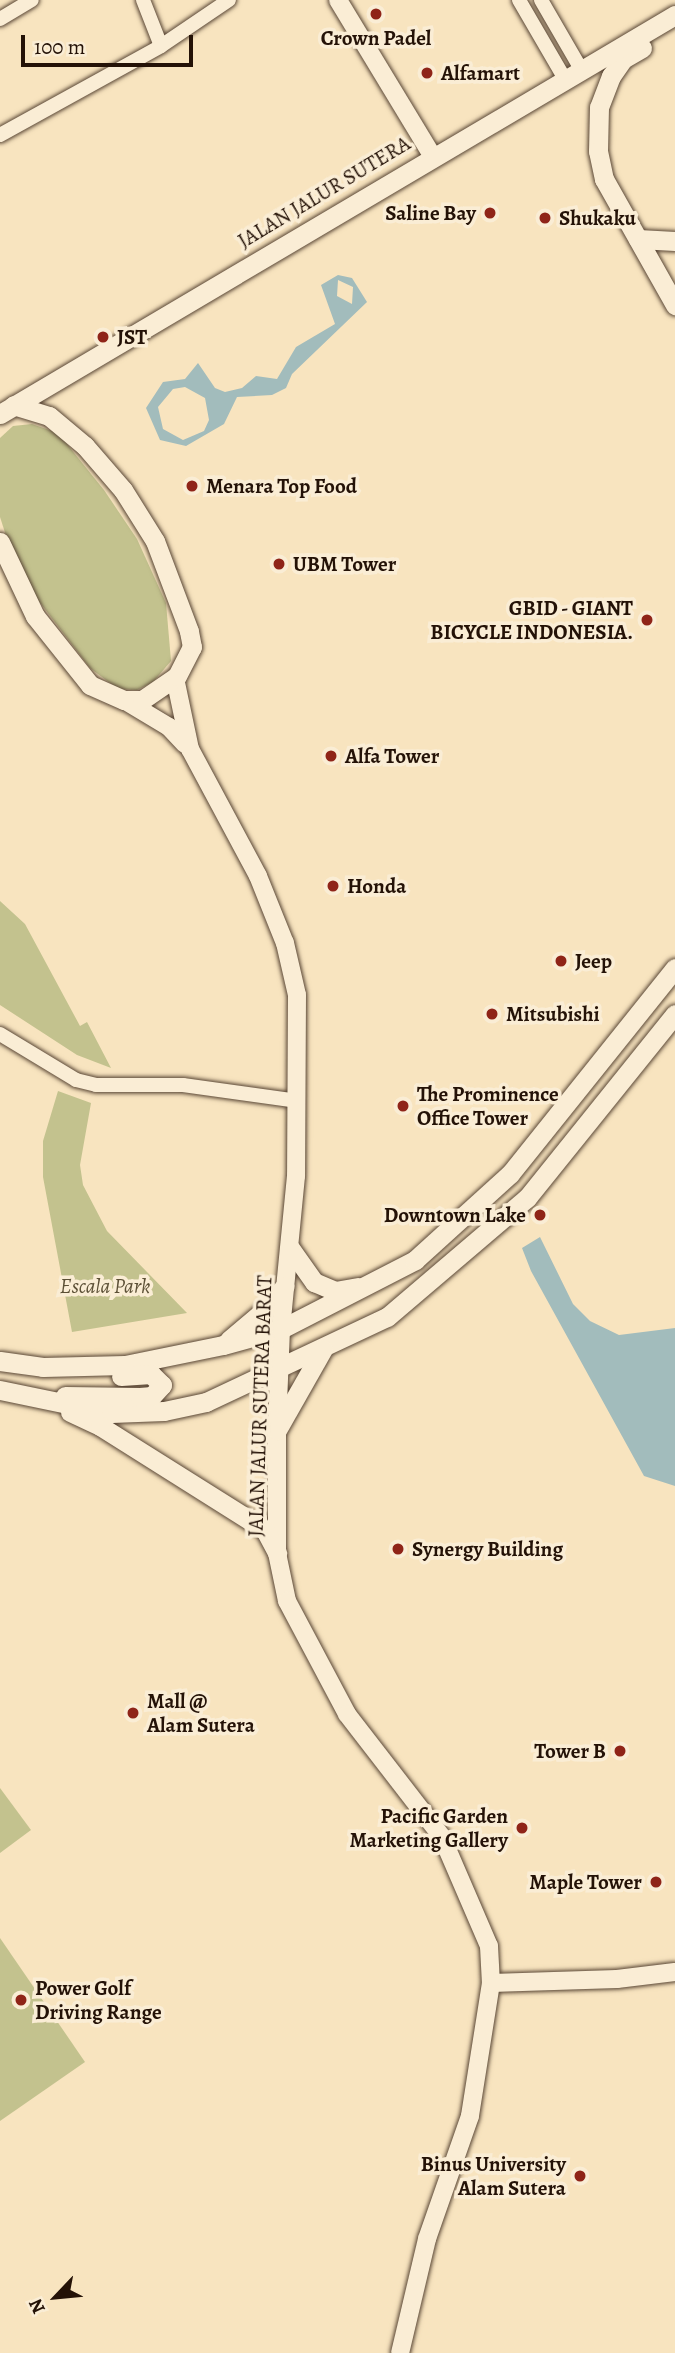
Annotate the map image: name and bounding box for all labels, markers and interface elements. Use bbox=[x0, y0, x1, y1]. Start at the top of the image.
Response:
marker: Crown Padel bbox=[368, 6, 384, 22]
scale bar bbox=[24, 21, 196, 65]
place label: Crown Padel bbox=[321, 25, 431, 51]
text: 100 m bbox=[34, 33, 85, 61]
place label: Alfamart bbox=[441, 60, 520, 86]
marker: Alfamart bbox=[419, 65, 435, 81]
street label: JALAN JALUR SUTERA bbox=[233, 131, 415, 253]
place label: Saline Bay bbox=[385, 200, 476, 226]
marker: Saline Bay bbox=[482, 205, 498, 221]
place label: Shukaku bbox=[559, 205, 636, 231]
marker: Shukaku bbox=[537, 210, 553, 226]
place label: JST bbox=[117, 324, 147, 350]
marker: JST bbox=[95, 329, 111, 345]
place label: Menara Top Food bbox=[206, 473, 357, 499]
marker: Menara Top Food bbox=[184, 478, 200, 494]
place label: UBM Tower bbox=[293, 551, 396, 577]
marker: UBM Tower bbox=[271, 556, 287, 572]
place label: GBID - GIANT BICYCLE INDONESIA. bbox=[430, 595, 633, 645]
marker: GBID - GIANT BICYCLE INDONESIA. bbox=[639, 612, 655, 628]
place label: Alfa Tower bbox=[345, 743, 439, 769]
marker: Alfa Tower bbox=[323, 748, 339, 764]
place label: Honda bbox=[347, 873, 406, 899]
marker: Honda bbox=[325, 878, 341, 894]
place label: Jeep bbox=[575, 948, 612, 974]
marker: Jeep bbox=[553, 953, 569, 969]
place label: Mitsubishi bbox=[506, 1001, 600, 1027]
marker: Mitsubishi bbox=[484, 1006, 500, 1022]
place label: The Prominence Office Tower bbox=[417, 1081, 559, 1131]
marker: The Prominence Office Tower bbox=[395, 1098, 411, 1114]
place label: Downtown Lake bbox=[384, 1202, 526, 1228]
marker: Downtown Lake bbox=[532, 1207, 548, 1223]
park label: Escala Park bbox=[60, 1273, 150, 1299]
street label: JALAN JALUR SUTERA BARAT bbox=[243, 1275, 277, 1537]
place label: Synergy Building bbox=[412, 1536, 563, 1562]
marker: Synergy Building bbox=[390, 1541, 406, 1557]
place label: Mall @ Alam Sutera bbox=[147, 1688, 255, 1738]
marker: Mall @ Alam Sutera bbox=[125, 1705, 141, 1721]
place label: Tower B bbox=[534, 1738, 606, 1764]
marker: Tower B bbox=[612, 1743, 628, 1759]
place label: Pacific Garden Marketing Gallery bbox=[349, 1803, 508, 1853]
marker: Pacific Garden Marketing Gallery bbox=[514, 1820, 530, 1836]
place label: Maple Tower bbox=[529, 1869, 642, 1895]
marker: Maple Tower bbox=[648, 1874, 664, 1890]
place label: Power Golf Driving Range bbox=[35, 1975, 162, 2025]
marker: Power Golf Driving Range bbox=[13, 1992, 29, 2008]
place label: Binus University Alam Sutera bbox=[421, 2151, 566, 2201]
marker: Binus University Alam Sutera bbox=[572, 2168, 588, 2184]
north arrow bbox=[21, 2262, 91, 2332]
text: N bbox=[22, 2294, 52, 2318]

